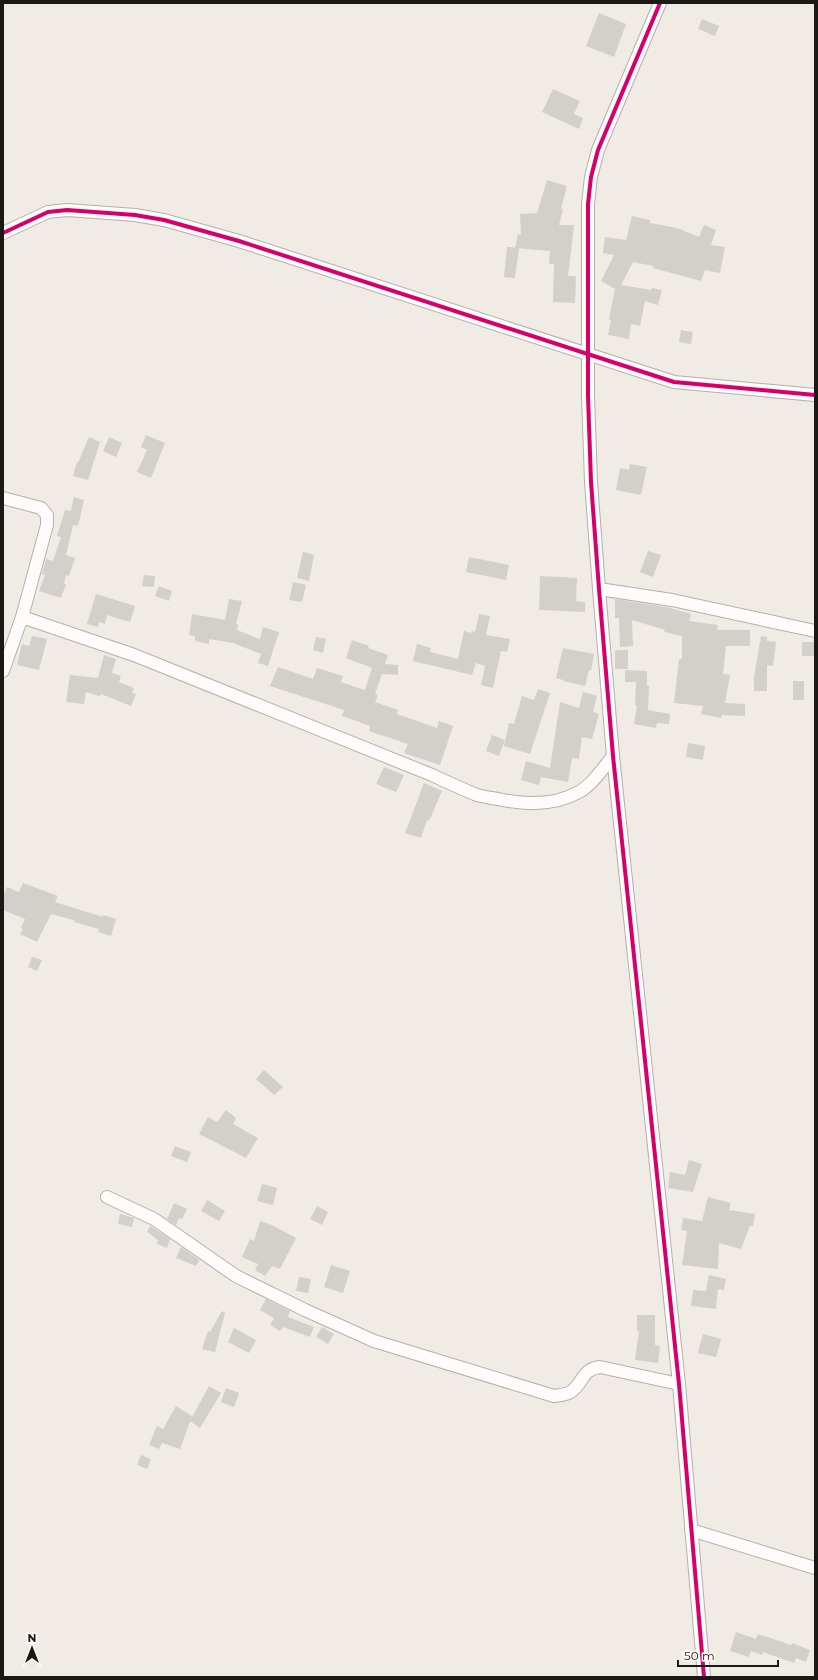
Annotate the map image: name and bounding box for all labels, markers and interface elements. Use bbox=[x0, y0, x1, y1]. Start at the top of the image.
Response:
north arrow bbox=[12, 1628, 52, 1668]
text: N bbox=[28, 1631, 36, 1645]
scale bar bbox=[678, 1642, 778, 1668]
text: 50 m bbox=[684, 1648, 715, 1663]

